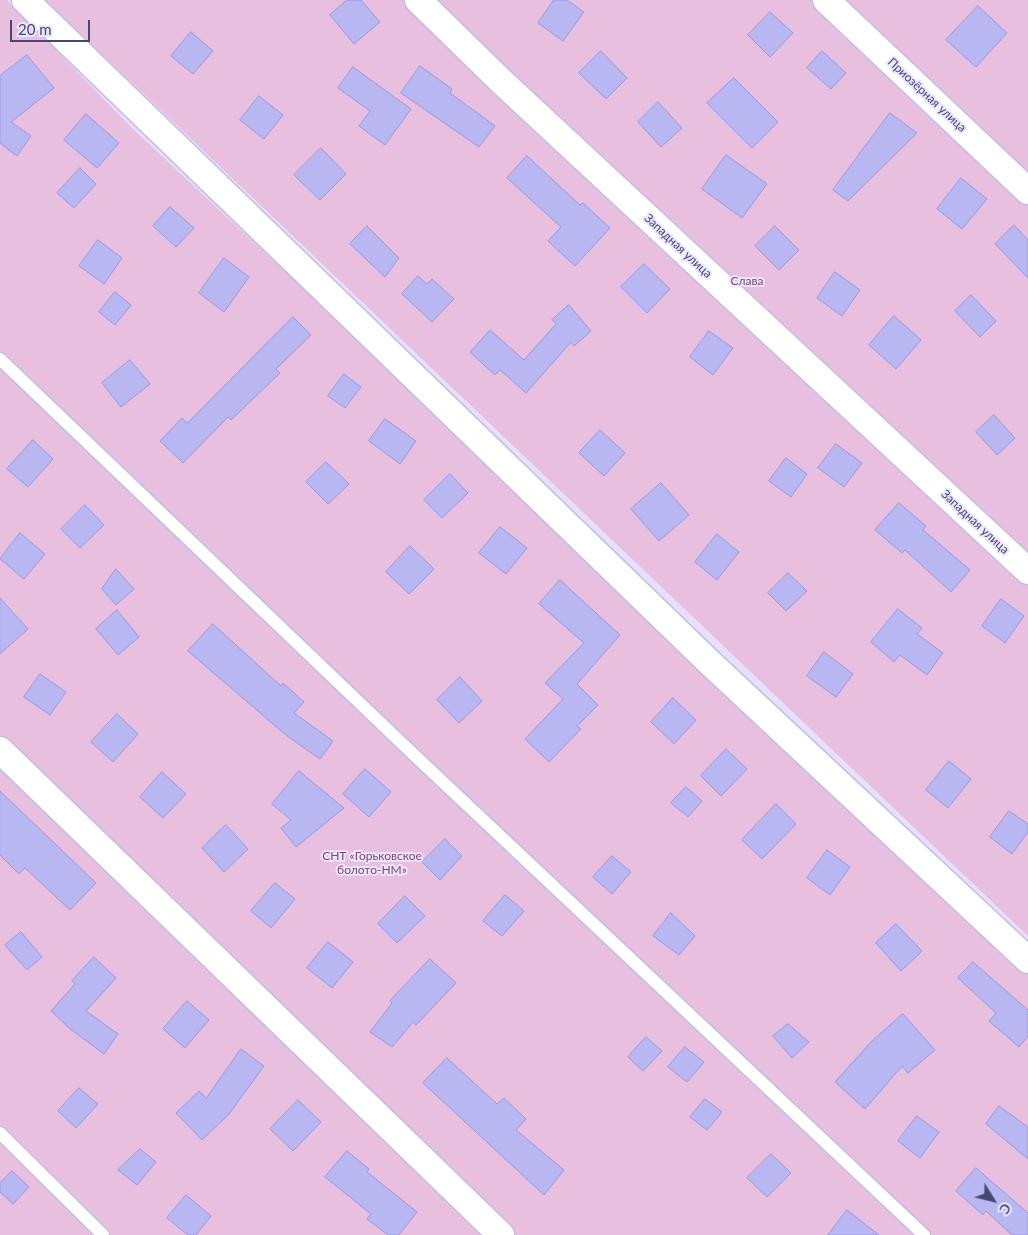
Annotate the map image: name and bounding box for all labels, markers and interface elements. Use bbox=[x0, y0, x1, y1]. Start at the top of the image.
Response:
scale bar bbox=[12, 10, 92, 42]
text: 20 m bbox=[18, 20, 52, 38]
street label: Приозёрная улица bbox=[885, 55, 969, 135]
street label: Западная улица bbox=[641, 211, 715, 281]
park label: Слава bbox=[731, 274, 763, 288]
street label: Западная улица bbox=[938, 487, 1012, 557]
park label: СНТ «Горьковское болото-НМ» bbox=[322, 849, 422, 877]
north arrow bbox=[968, 1175, 1018, 1225]
text: С bbox=[996, 1200, 1015, 1218]

